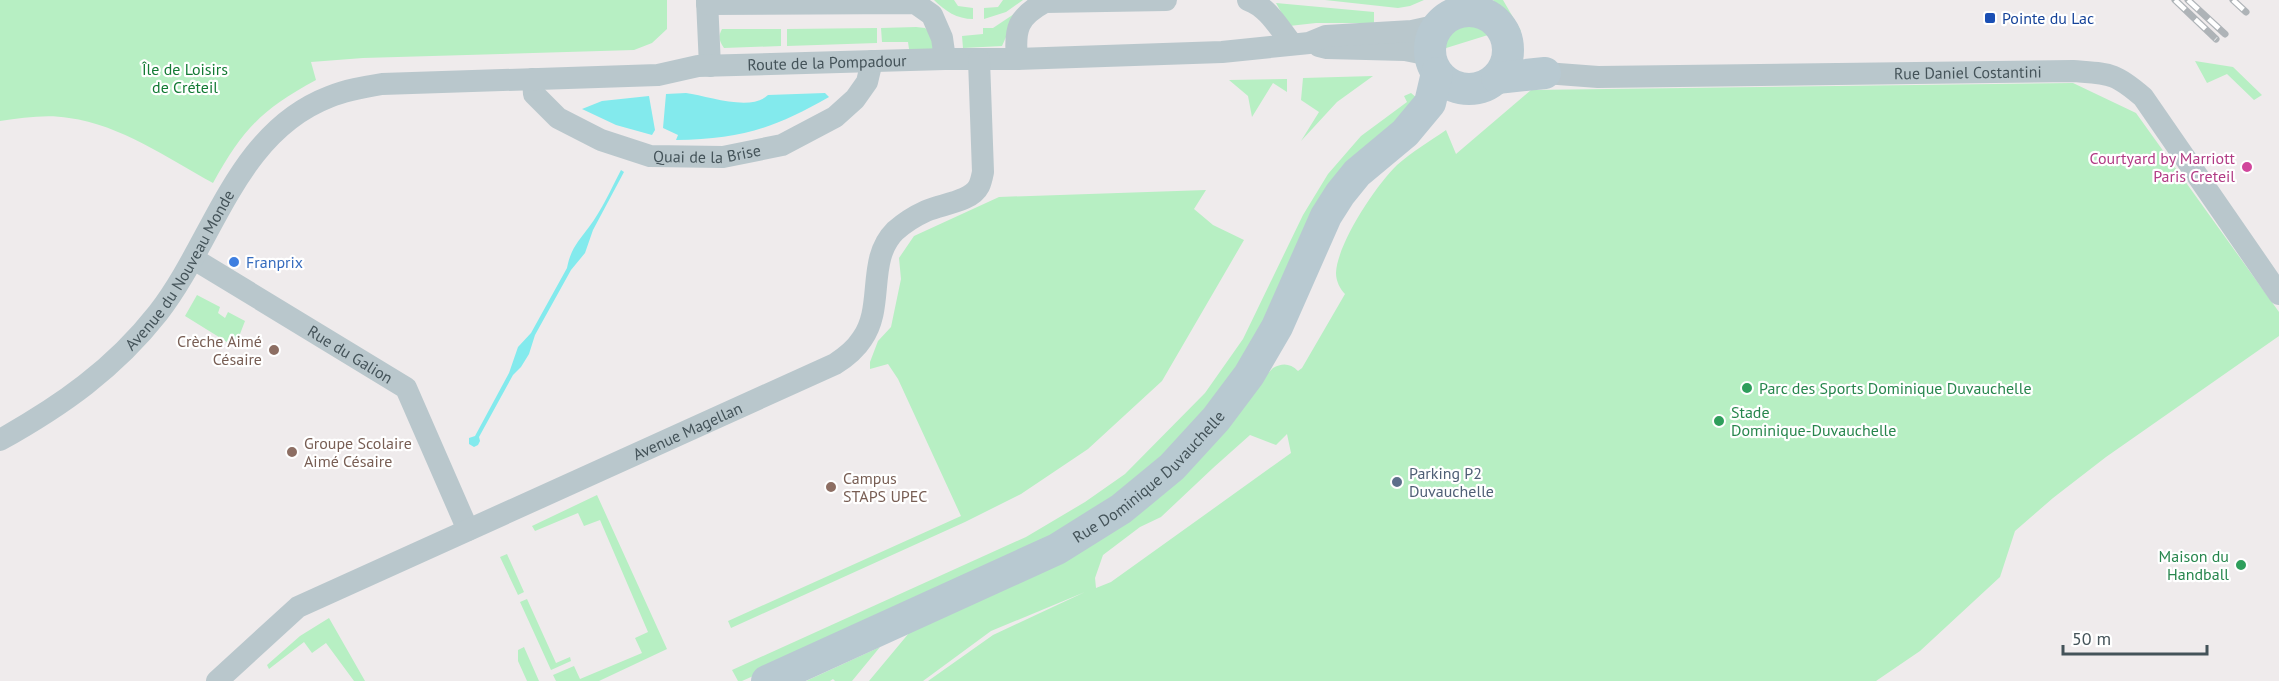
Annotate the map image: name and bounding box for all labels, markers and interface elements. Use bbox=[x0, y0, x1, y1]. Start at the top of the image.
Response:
place label: Pointe du Lac bbox=[2002, 8, 2094, 28]
marker: Pointe du Lac bbox=[1983, 11, 1997, 25]
street label: Route de la Pompadour bbox=[747, 50, 907, 75]
park label: Île de Loisirs de Créteil bbox=[141, 59, 228, 97]
street label: Rue Daniel Costantini bbox=[1894, 61, 2042, 83]
street label: Quai de la Brise bbox=[653, 140, 762, 167]
place label: Courtyard by Marriott Paris Creteil bbox=[2089, 148, 2236, 186]
marker: Courtyard by Marriott Paris Creteil bbox=[2240, 160, 2254, 174]
street label: Avenue du Nouveau Monde bbox=[121, 186, 238, 354]
place label: Franprix bbox=[246, 252, 303, 272]
marker: Franprix bbox=[227, 255, 241, 269]
street label: Rue du Galion bbox=[304, 321, 397, 388]
place label: Crèche Aimé Césaire bbox=[177, 331, 262, 369]
marker: Crèche Aimé Césaire bbox=[267, 343, 281, 357]
place label: Parc des Sports Dominique Duvauchelle bbox=[1759, 378, 2032, 398]
marker: Parc des Sports Dominique Duvauchelle bbox=[1740, 381, 1754, 395]
street label: Avenue Magellan bbox=[630, 397, 745, 464]
place label: Stade Dominique-Duvauchelle bbox=[1731, 402, 1896, 440]
street label: Rue Dominique Duvauchelle bbox=[1069, 407, 1229, 547]
marker: Stade Dominique-Duvauchelle bbox=[1712, 414, 1726, 428]
place label: Groupe Scolaire Aimé Césaire bbox=[304, 433, 412, 471]
marker: Groupe Scolaire Aimé Césaire bbox=[285, 445, 299, 459]
place label: Parking P2 Duvauchelle bbox=[1409, 463, 1494, 501]
place label: Campus STAPS UPEC bbox=[843, 468, 927, 506]
marker: Parking P2 Duvauchelle bbox=[1390, 475, 1404, 489]
marker: Campus STAPS UPEC bbox=[824, 480, 838, 494]
place label: Maison du Handball bbox=[2159, 546, 2229, 584]
marker: Maison du Handball bbox=[2234, 558, 2248, 572]
scale bar bbox=[2063, 618, 2207, 656]
text: 50 m bbox=[2072, 627, 2111, 650]

